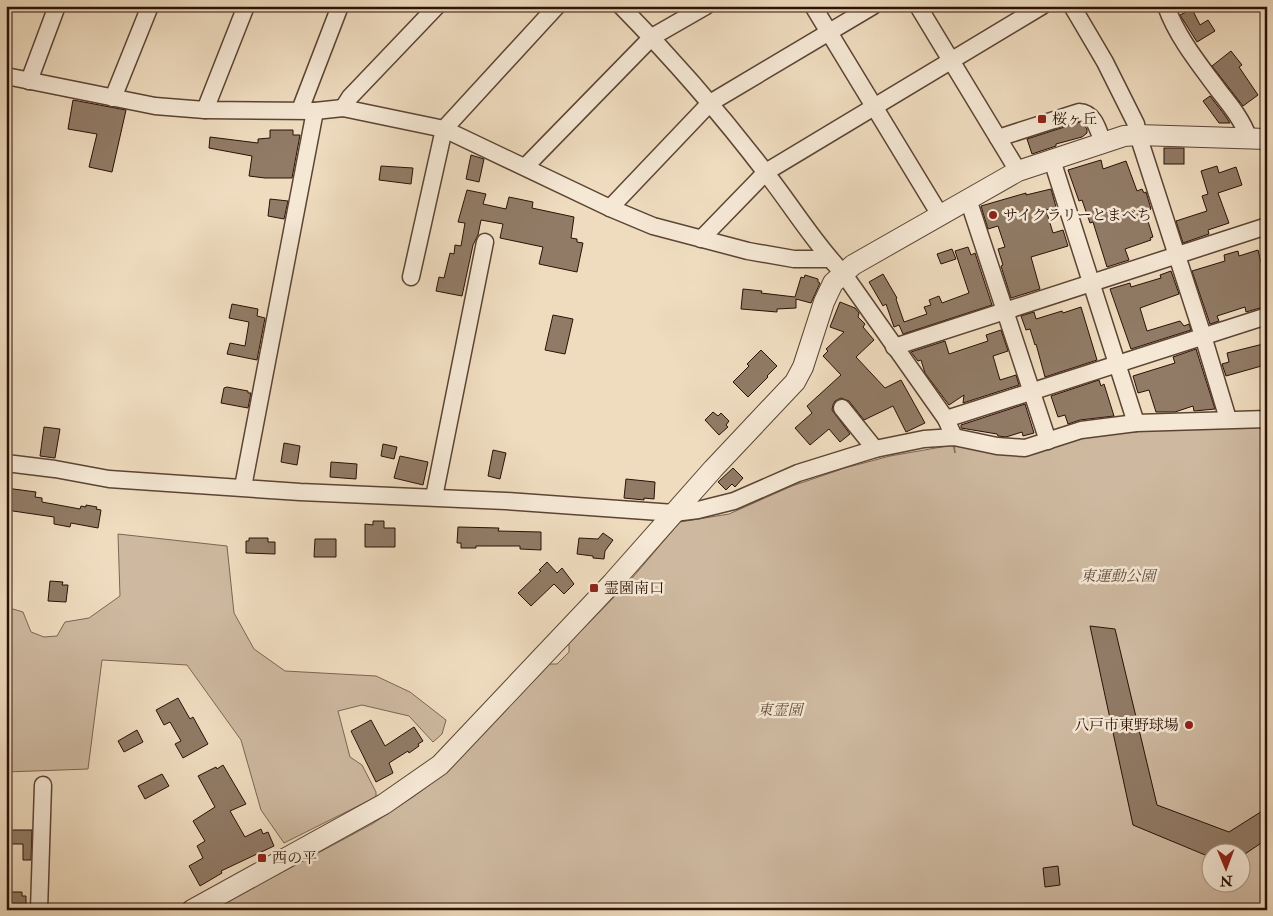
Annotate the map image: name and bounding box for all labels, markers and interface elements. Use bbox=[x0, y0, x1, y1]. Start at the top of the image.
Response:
place label: 桜ヶ丘 bbox=[1052, 110, 1097, 129]
marker: 桜ヶ丘 bbox=[1036, 113, 1048, 125]
place label: サイクラリーとまべち bbox=[1003, 206, 1152, 225]
marker: サイクラリーとまべち bbox=[987, 209, 999, 221]
park label: 東運動公園 bbox=[1080, 567, 1158, 586]
place label: 霊園南口 bbox=[604, 579, 664, 598]
marker: 霊園南口 bbox=[588, 582, 600, 594]
park label: 東霊園 bbox=[757, 701, 805, 720]
place label: 八戸市東野球場 bbox=[1074, 716, 1179, 735]
marker: 八戸市東野球場 bbox=[1183, 719, 1195, 731]
north arrow bbox=[1200, 844, 1250, 894]
place label: 西の平 bbox=[272, 849, 317, 868]
marker: 西の平 bbox=[256, 852, 268, 864]
text: N bbox=[1219, 872, 1234, 889]

